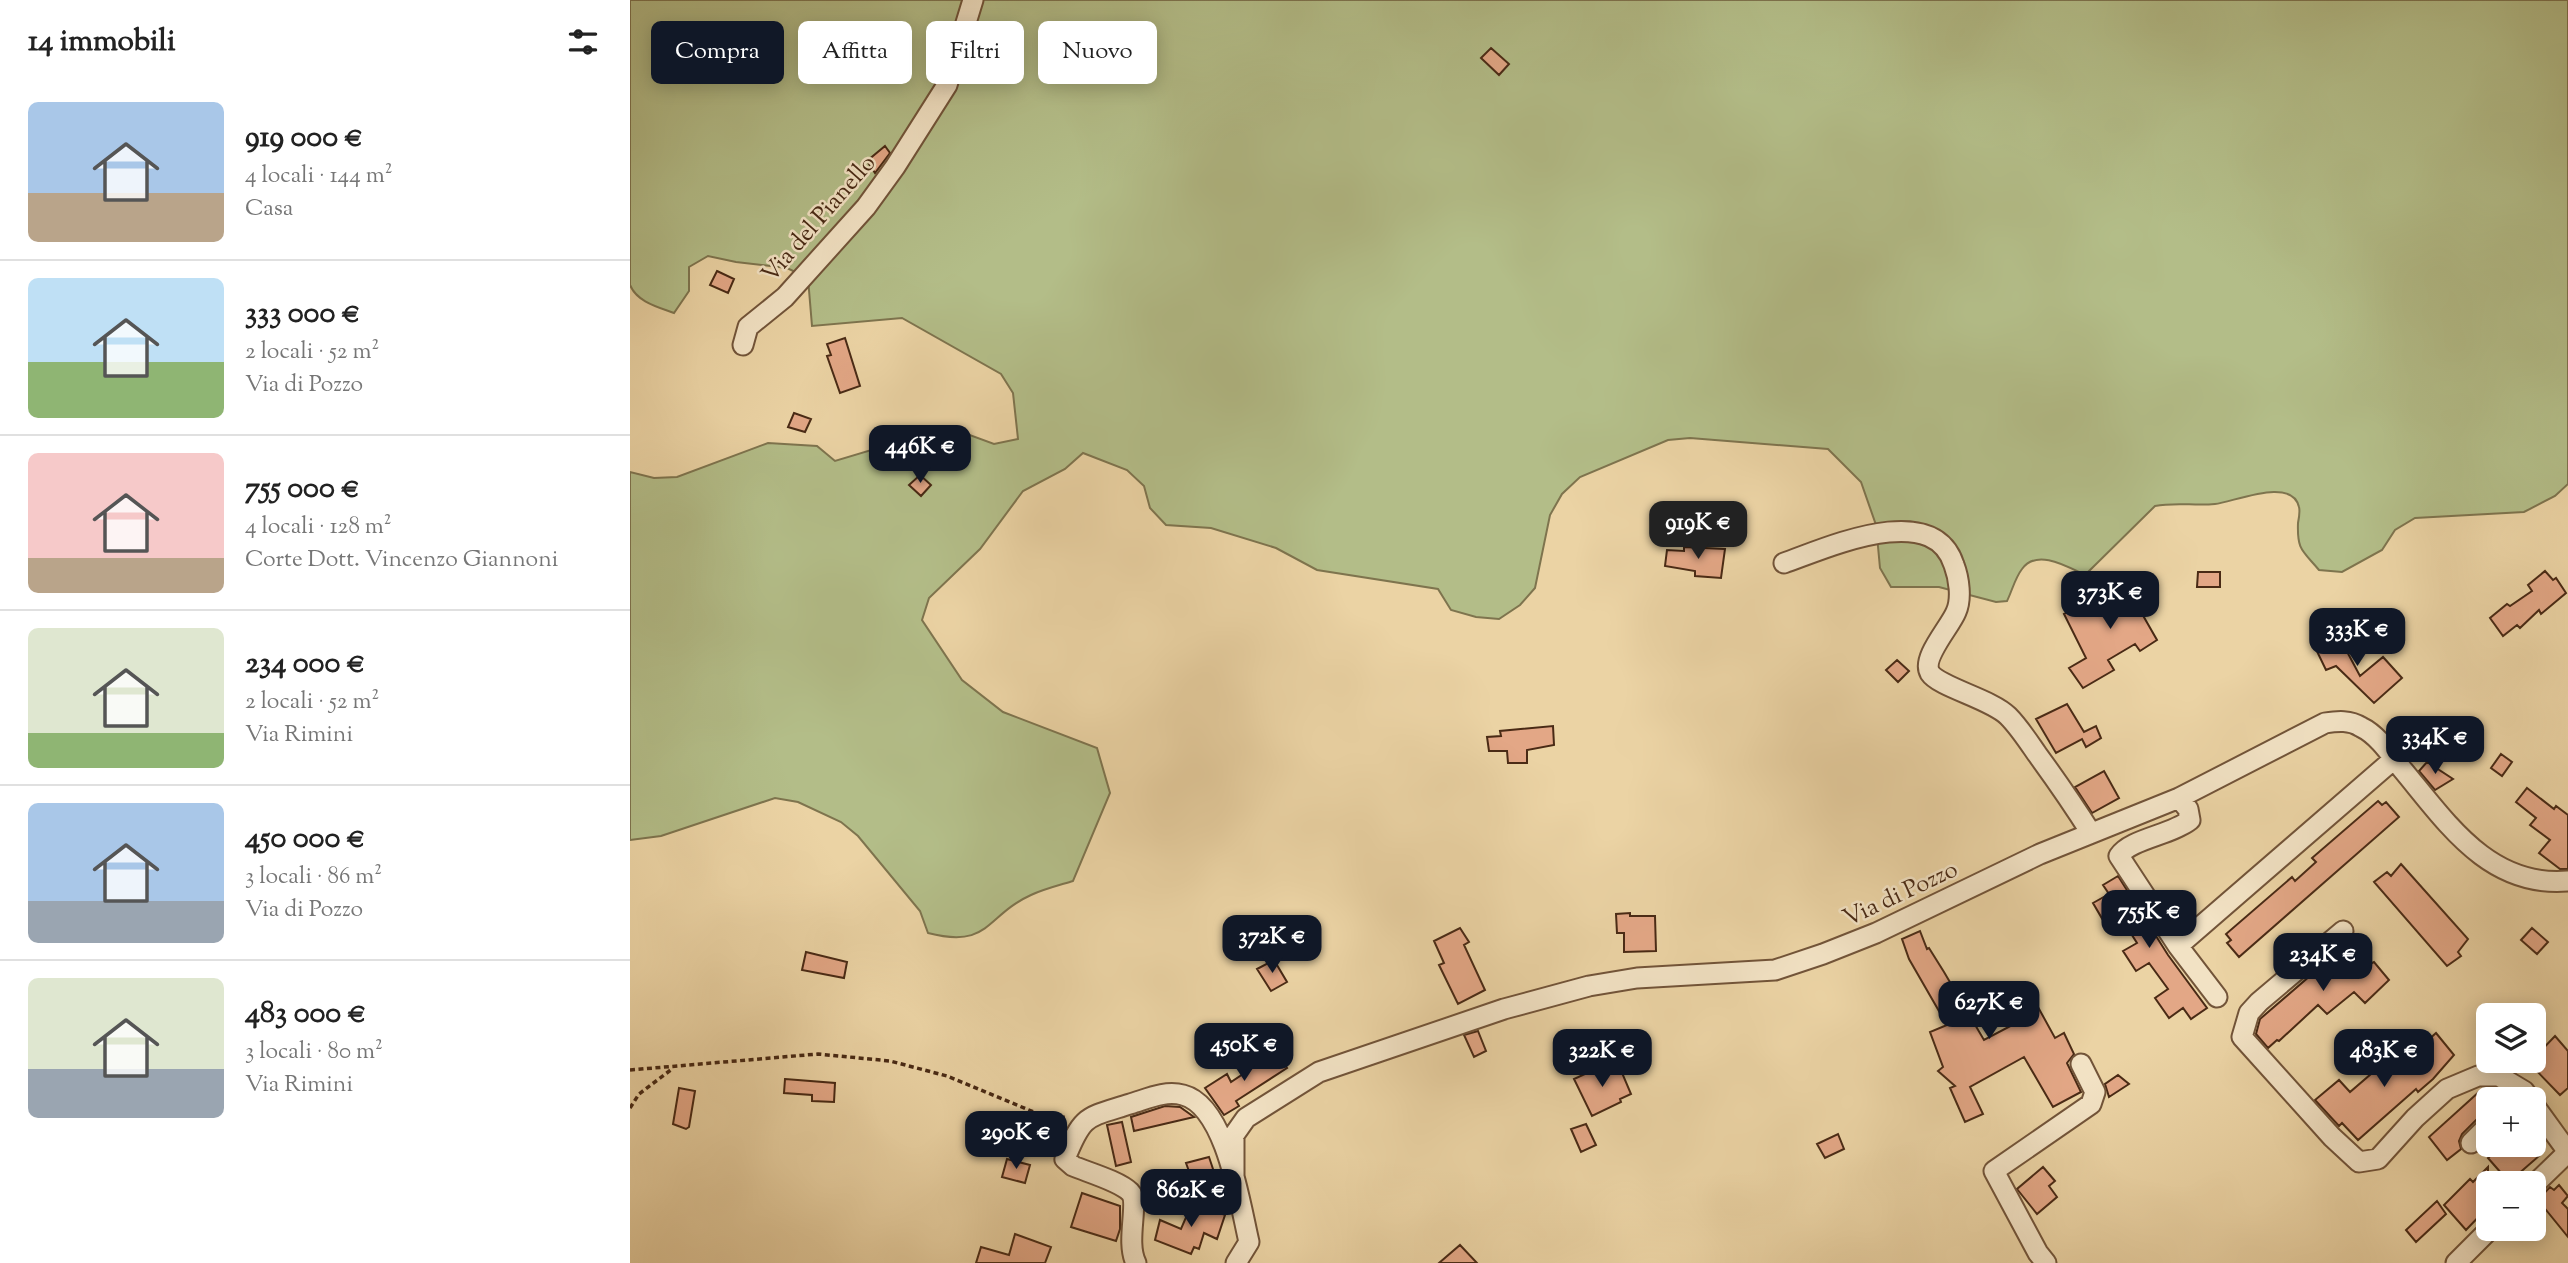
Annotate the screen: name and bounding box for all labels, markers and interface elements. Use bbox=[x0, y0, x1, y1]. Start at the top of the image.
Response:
text: 14 immobili bbox=[28, 21, 175, 64]
chip: Compra bbox=[651, 21, 784, 84]
chip: Affitta bbox=[798, 21, 912, 84]
chip: Filtri bbox=[926, 21, 1024, 84]
chip: Nuovo bbox=[1038, 21, 1157, 84]
icon: filters bbox=[564, 23, 602, 61]
text: 919 000 € bbox=[245, 117, 363, 160]
icon: home bbox=[84, 130, 168, 214]
street label: Via del Pianello bbox=[754, 148, 885, 291]
text: 4 locali · 144 m² bbox=[245, 160, 392, 193]
text: Casa bbox=[245, 193, 293, 226]
text: 333 000 € bbox=[245, 293, 360, 336]
icon: home bbox=[84, 306, 168, 390]
text: 2 locali · 52 m² bbox=[245, 336, 379, 369]
text: Via di Pozzo bbox=[245, 369, 363, 402]
pin: 446K € bbox=[863, 426, 977, 485]
text: 446K € bbox=[885, 431, 955, 464]
text: 755 000 € bbox=[245, 468, 360, 511]
icon: home bbox=[84, 481, 168, 565]
pin: 919K € bbox=[1641, 502, 1755, 561]
text: 919K € bbox=[1665, 507, 1731, 540]
text: 4 locali · 128 m² bbox=[245, 511, 392, 544]
text: Corte Dott. Vincenzo Giannoni bbox=[245, 544, 558, 577]
pin: 373K € bbox=[2053, 572, 2167, 631]
text: 373K € bbox=[2077, 577, 2143, 610]
pin: 333K € bbox=[2300, 608, 2414, 668]
text: 333K € bbox=[2325, 614, 2389, 647]
text: 234 000 € bbox=[245, 643, 365, 686]
icon: home bbox=[84, 656, 168, 740]
text: 2 locali · 52 m² bbox=[245, 686, 379, 719]
pin: 334K € bbox=[2378, 716, 2492, 776]
text: Via Rimini bbox=[245, 719, 353, 752]
text: 334K € bbox=[2402, 722, 2468, 755]
text: 450 000 € bbox=[245, 818, 365, 861]
icon: home bbox=[84, 831, 168, 915]
street label: Via di Pozzo bbox=[1838, 853, 1964, 936]
text: 3 locali · 86 m² bbox=[245, 861, 382, 894]
pin: 755K € bbox=[2092, 890, 2206, 950]
text: Via di Pozzo bbox=[245, 894, 363, 927]
text: 755K € bbox=[2117, 896, 2181, 929]
pin: 372K € bbox=[1215, 916, 1329, 975]
text: 372K € bbox=[1238, 921, 1306, 954]
pin: 234K € bbox=[2266, 934, 2380, 993]
text: 234K € bbox=[2289, 939, 2357, 972]
pin: 627K € bbox=[1932, 982, 2046, 1041]
text: 627K € bbox=[1954, 987, 2024, 1020]
text: 483 000 € bbox=[245, 993, 366, 1036]
map controls bbox=[2476, 1003, 2546, 1241]
button: layers bbox=[2476, 1003, 2546, 1073]
icon: home bbox=[84, 1006, 168, 1090]
pin: 450K € bbox=[1187, 1024, 1301, 1083]
text: 450K € bbox=[1210, 1029, 1278, 1062]
pin: 322K € bbox=[1545, 1030, 1659, 1089]
pin: 483K € bbox=[2327, 1030, 2441, 1089]
text: 322K € bbox=[1569, 1035, 1635, 1068]
text: 483K € bbox=[2350, 1035, 2418, 1068]
text: 3 locali · 80 m² bbox=[245, 1036, 383, 1069]
text: Via Rimini bbox=[245, 1069, 353, 1102]
button: + bbox=[2476, 1087, 2546, 1157]
pin: 290K € bbox=[959, 1112, 1073, 1171]
text: 290K € bbox=[981, 1117, 1051, 1150]
pin: 862K € bbox=[1134, 1170, 1248, 1229]
button: − bbox=[2476, 1171, 2546, 1241]
text: 862K € bbox=[1156, 1175, 1226, 1208]

